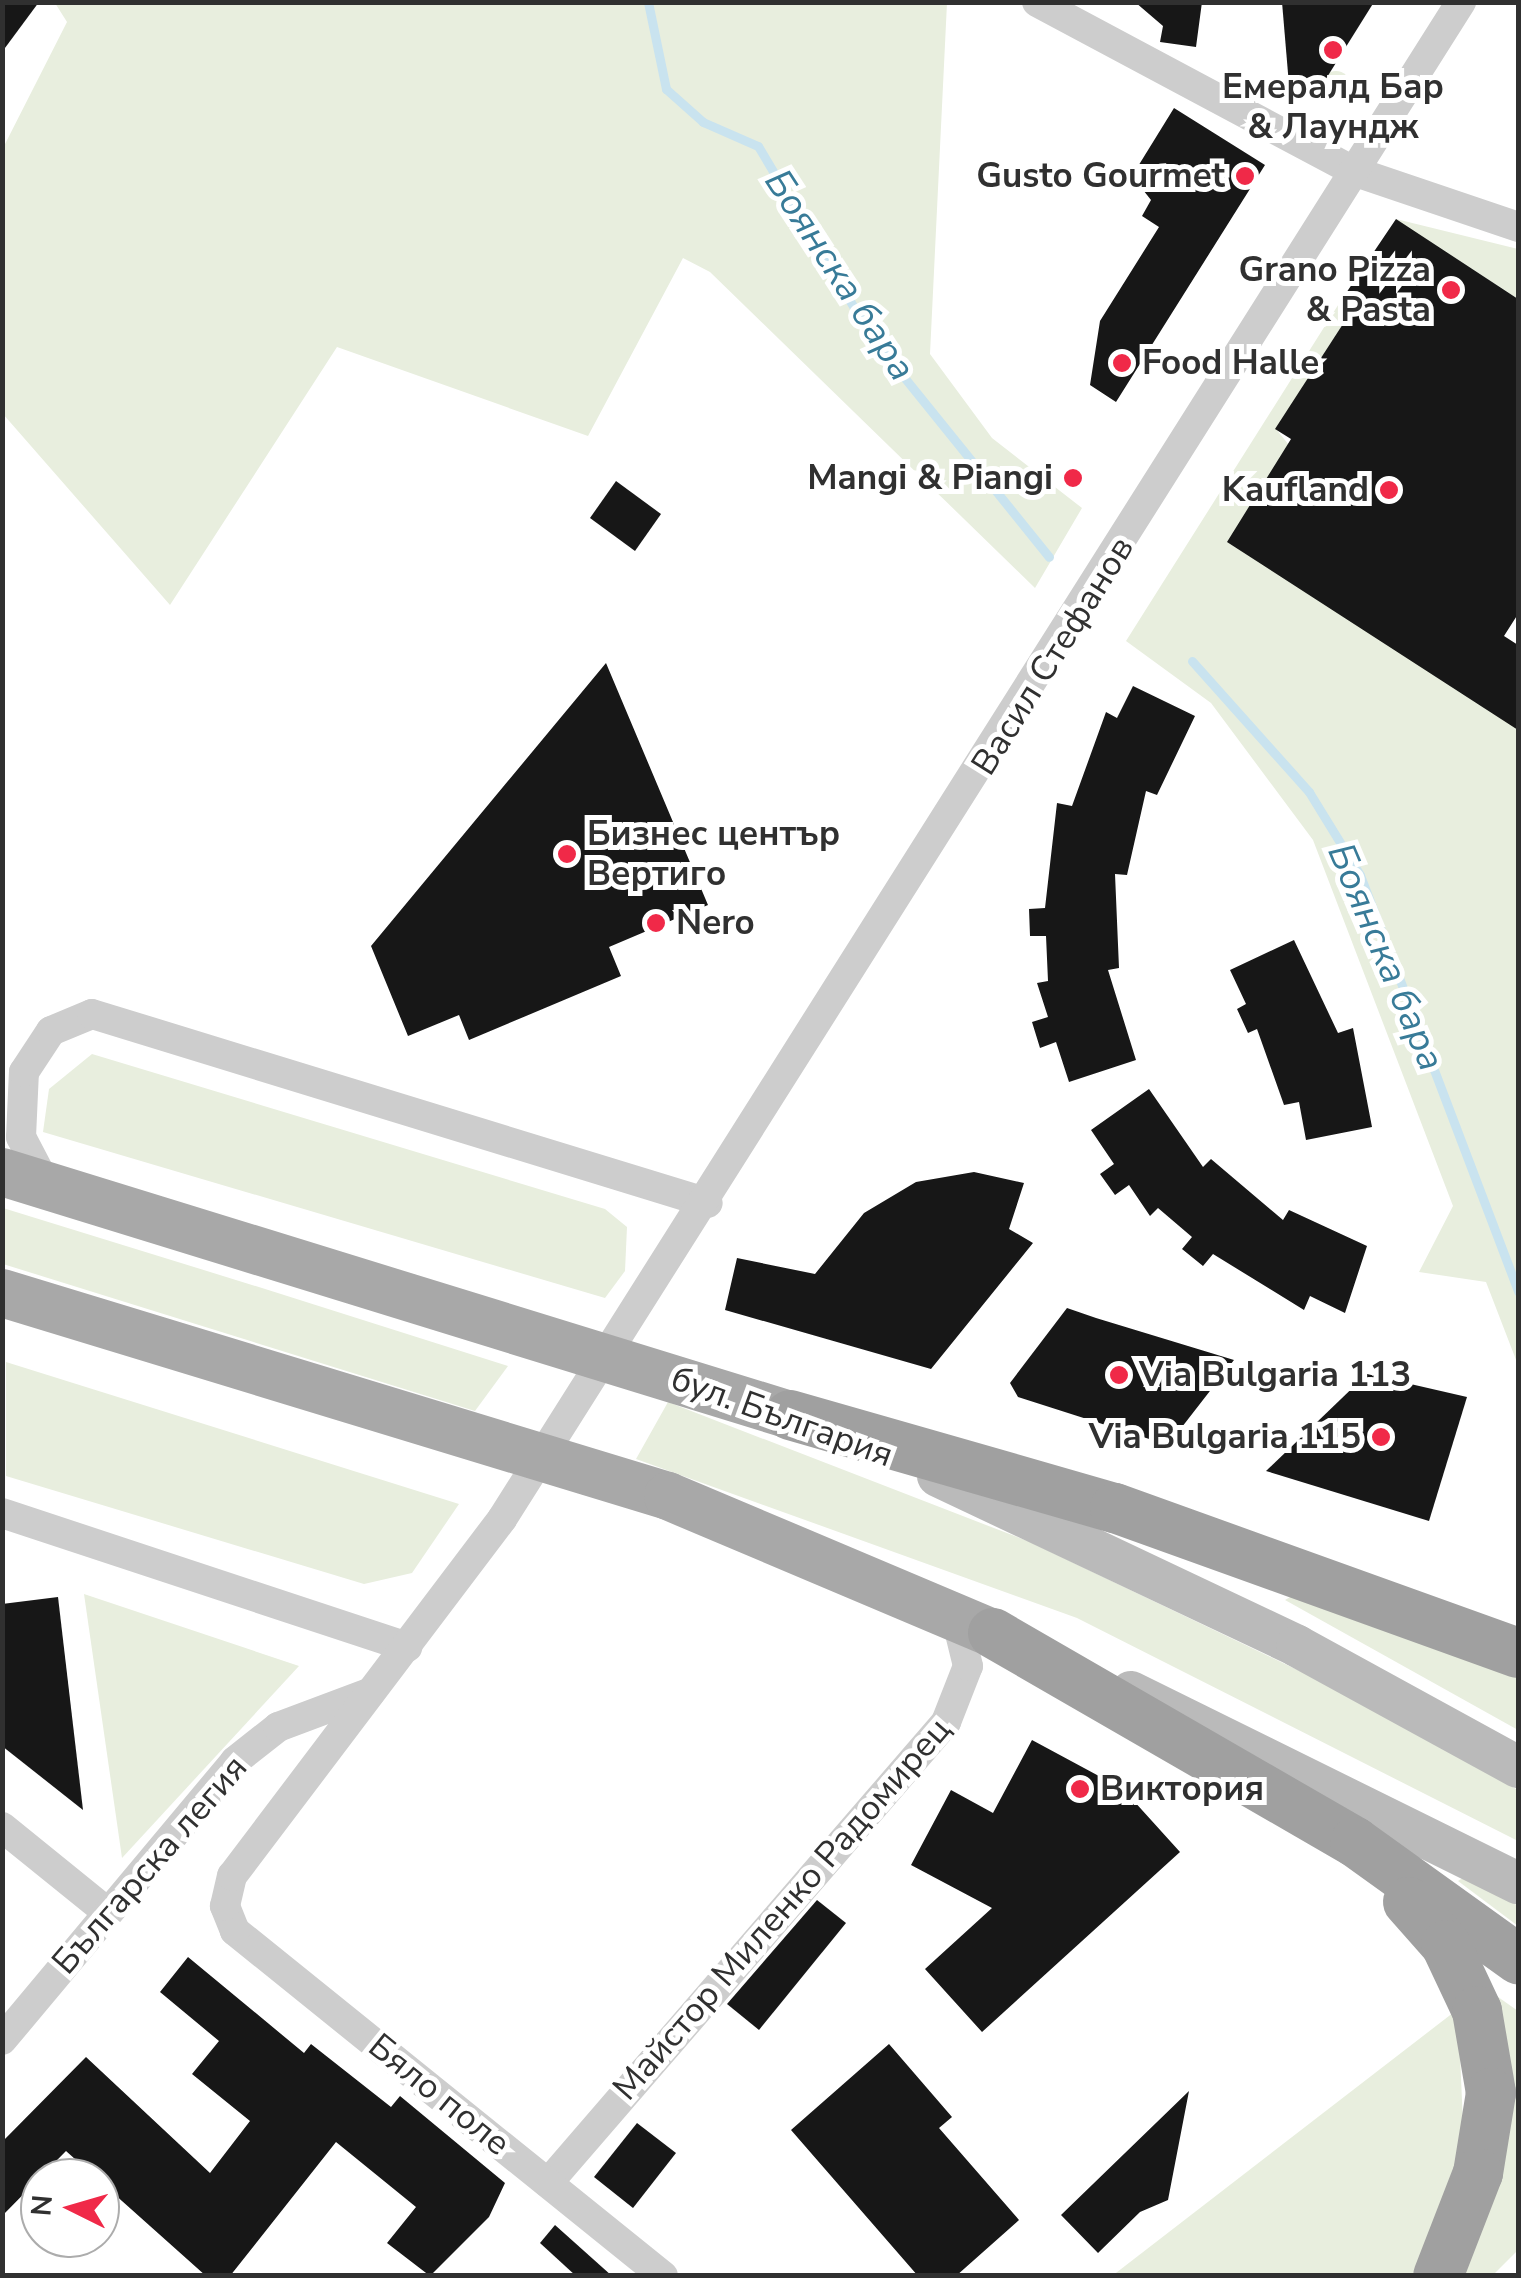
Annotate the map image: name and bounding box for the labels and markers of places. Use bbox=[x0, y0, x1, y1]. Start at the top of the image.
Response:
marker: Емералд Бар & Лаундж bbox=[1322, 39, 1344, 61]
place label: Емералд Бар & Лаундж bbox=[1222, 66, 1444, 148]
place label: Gusto Gourmet bbox=[976, 155, 1225, 197]
marker: Gusto Gourmet bbox=[1234, 165, 1256, 187]
place label: Grano Pizza & Pasta bbox=[1239, 249, 1431, 331]
marker: Grano Pizza & Pasta bbox=[1440, 279, 1462, 301]
place label: Food Halle bbox=[1142, 342, 1319, 384]
marker: Food Halle bbox=[1111, 352, 1133, 374]
place label: Mangi & Piangi bbox=[807, 457, 1053, 499]
marker: Mangi & Piangi bbox=[1062, 467, 1084, 489]
place label: Kaufland bbox=[1222, 469, 1369, 511]
marker: Kaufland bbox=[1378, 479, 1400, 501]
place label: Бизнес център Вертиго bbox=[587, 813, 840, 895]
marker: Бизнес център Вертиго bbox=[556, 843, 578, 865]
place label: Nero bbox=[676, 902, 755, 944]
marker: Nero bbox=[645, 912, 667, 934]
place label: Via Bulgaria 113 bbox=[1139, 1354, 1411, 1396]
marker: Via Bulgaria 113 bbox=[1108, 1364, 1130, 1386]
place label: Via Bulgaria 115 bbox=[1089, 1416, 1361, 1458]
marker: Via Bulgaria 115 bbox=[1370, 1426, 1392, 1448]
place label: Виктория bbox=[1100, 1768, 1264, 1810]
marker: Виктория bbox=[1069, 1778, 1091, 1800]

